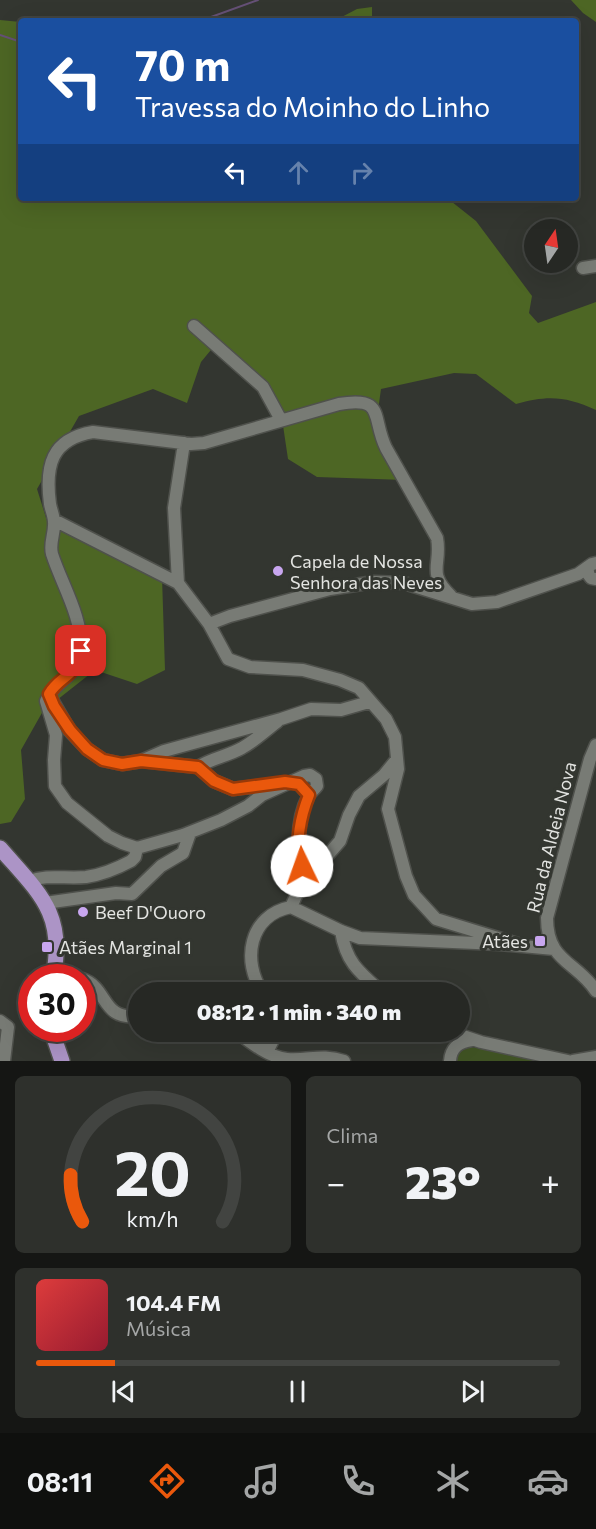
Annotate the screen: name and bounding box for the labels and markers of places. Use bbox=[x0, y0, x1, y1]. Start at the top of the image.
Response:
place label: Capela de Nossa Senhora das Neves bbox=[290, 550, 442, 593]
marker: Capela de Nossa Senhora das Neves bbox=[271, 564, 285, 578]
pin bbox=[55, 625, 106, 676]
place label: Beef D'Ouoro bbox=[95, 901, 206, 923]
marker: Beef D'Ouoro bbox=[76, 905, 90, 919]
place label: Atães bbox=[482, 930, 528, 952]
marker: Atães bbox=[533, 934, 547, 948]
place label: Atães Marginal 1 bbox=[59, 936, 192, 958]
marker: Atães Marginal 1 bbox=[40, 940, 54, 954]

